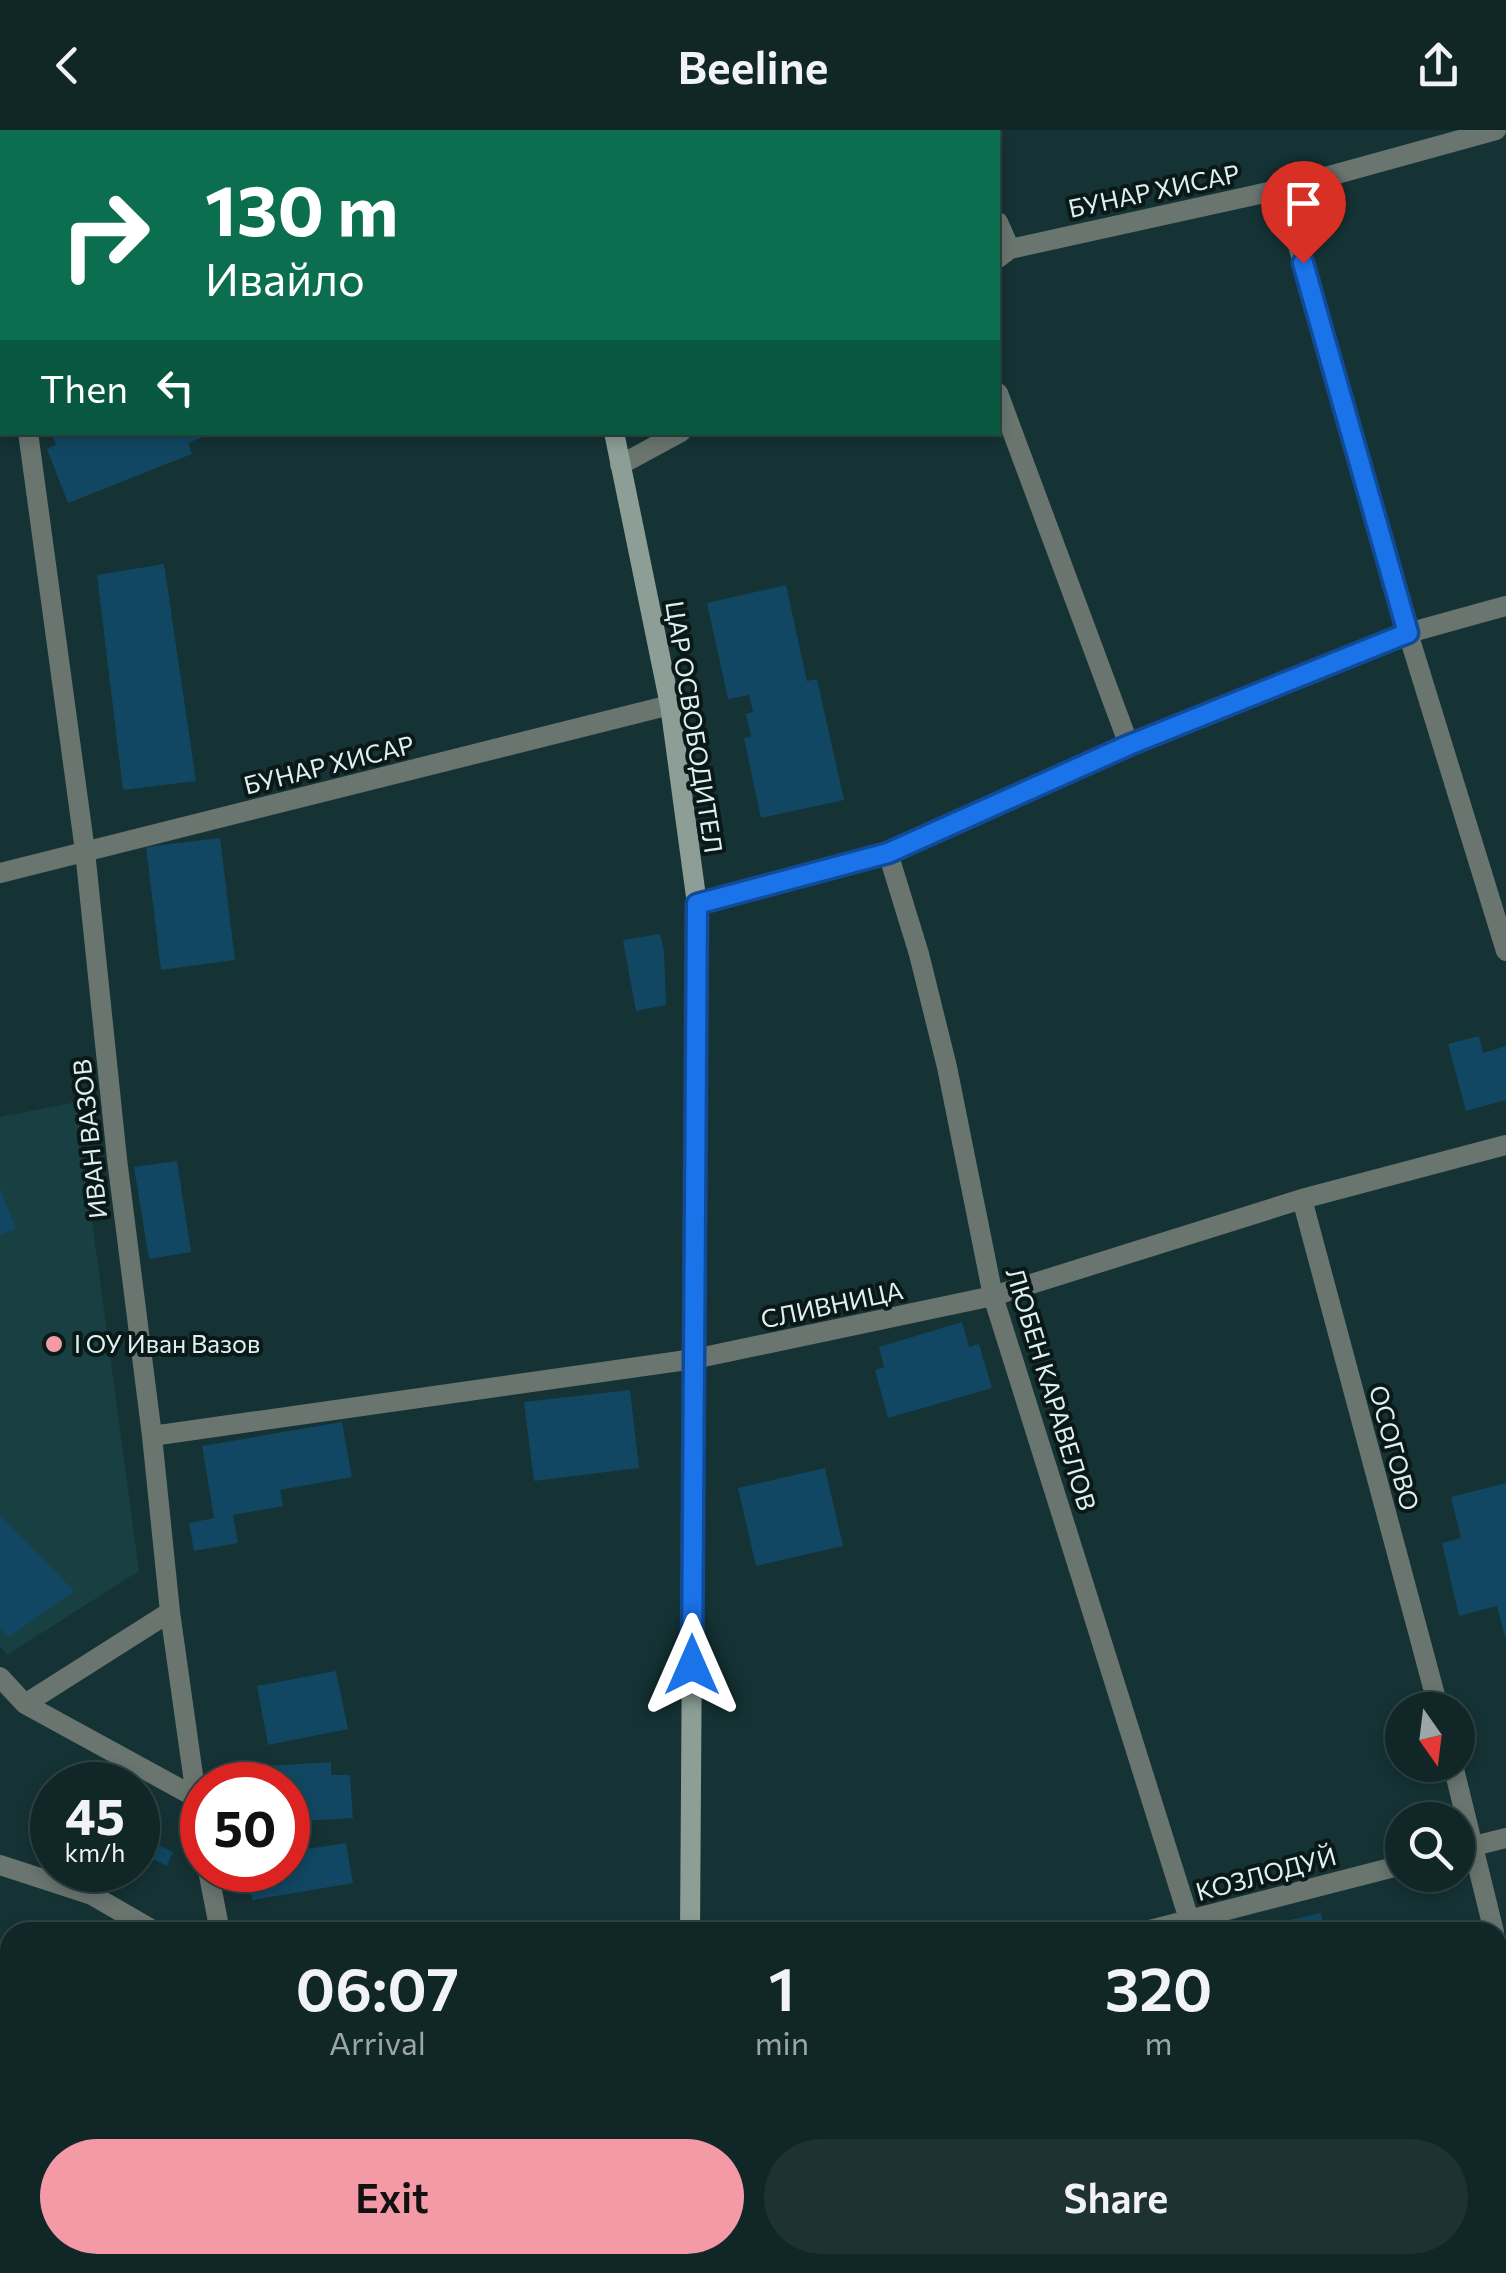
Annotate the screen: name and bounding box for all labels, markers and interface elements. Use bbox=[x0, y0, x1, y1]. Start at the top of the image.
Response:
icon: back bbox=[40, 38, 95, 93]
text: Beeline bbox=[678, 38, 828, 93]
icon: share bbox=[1411, 38, 1466, 93]
street label: БУНАР ХИСАР bbox=[1065, 157, 1242, 223]
pin bbox=[1261, 161, 1346, 264]
text: 130 m bbox=[205, 165, 398, 250]
icon: right bbox=[40, 170, 170, 300]
icon: arrive bbox=[1276, 176, 1331, 231]
text: Ивайло bbox=[205, 250, 365, 305]
icon: left bbox=[148, 360, 203, 415]
text: Then bbox=[40, 364, 128, 411]
street label: ЦАР ОСВОБОДИТЕЛ bbox=[660, 599, 730, 855]
street label: БУНАР ХИСАР bbox=[241, 728, 417, 800]
street label: ИВАН ВАЗОВ bbox=[66, 1058, 112, 1220]
street label: ЛЮБЕН КАРАВЕЛОВ bbox=[1001, 1264, 1103, 1514]
street label: СЛИВНИЦА bbox=[758, 1274, 906, 1334]
place label: I ОУ Иван Вазов bbox=[74, 1328, 260, 1358]
marker: I ОУ Иван Вазов bbox=[43, 1333, 65, 1355]
street label: ОСОГОВО bbox=[1364, 1382, 1426, 1514]
position arrow bbox=[640, 1613, 744, 1717]
north arrow bbox=[1385, 1692, 1475, 1782]
map controls bbox=[1385, 1692, 1475, 1892]
speed limit sign: 50 bbox=[180, 1762, 310, 1892]
text: 45 bbox=[65, 1784, 125, 1845]
button: search bbox=[1385, 1802, 1475, 1892]
text: km/h bbox=[65, 1837, 125, 1867]
street label: КОЗЛОДУЙ bbox=[1192, 1840, 1339, 1906]
text: 06:07 bbox=[296, 1950, 459, 2023]
text: 1 bbox=[769, 1950, 795, 2023]
text: 320 bbox=[1105, 1950, 1212, 2023]
text: Arrival bbox=[329, 2022, 426, 2062]
text: min bbox=[755, 2022, 809, 2062]
text: m bbox=[1145, 2022, 1173, 2062]
button: Exit bbox=[40, 2139, 744, 2254]
button: Share bbox=[764, 2139, 1468, 2254]

